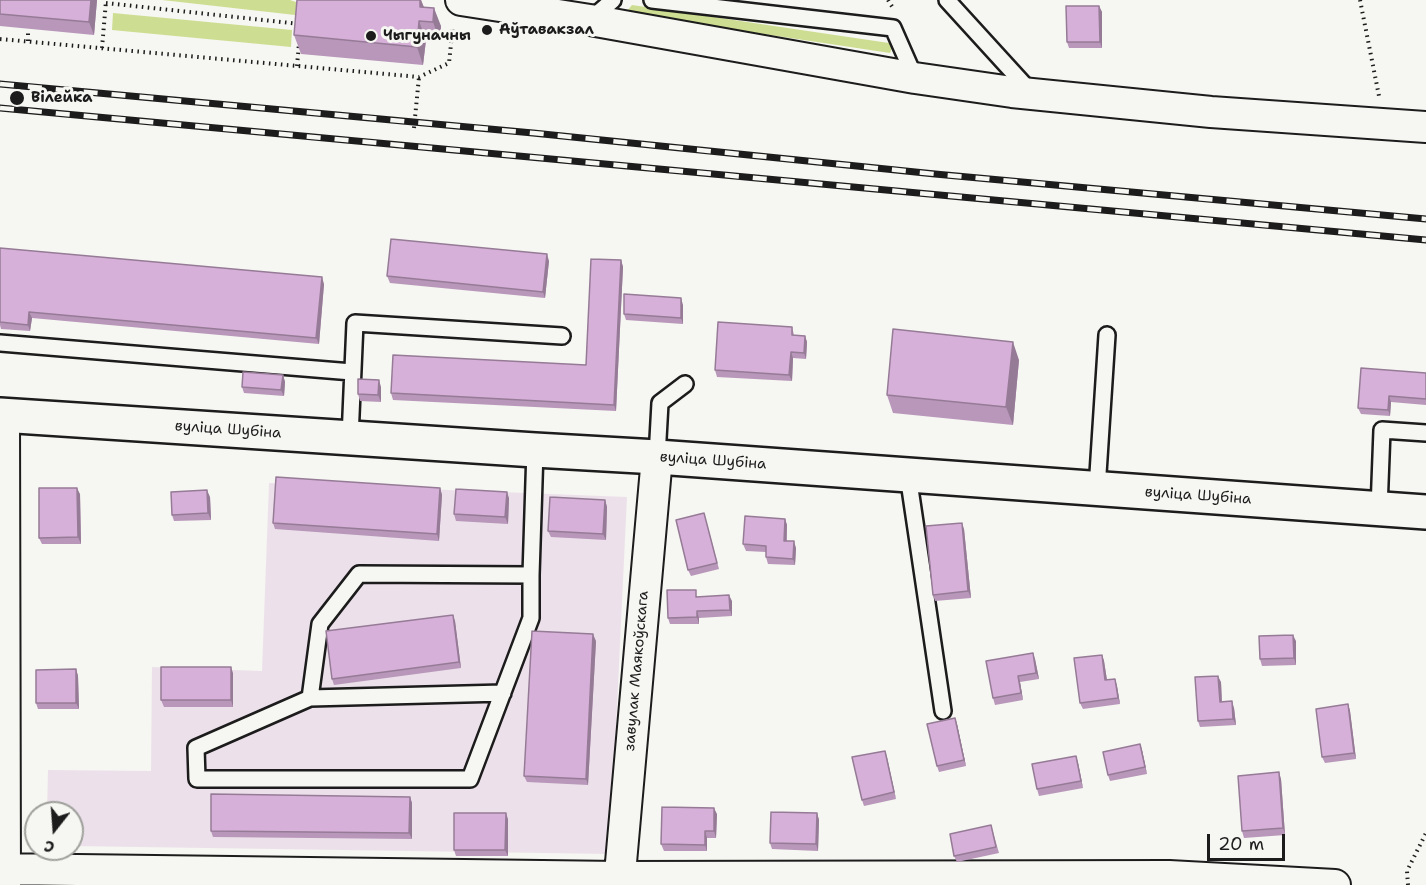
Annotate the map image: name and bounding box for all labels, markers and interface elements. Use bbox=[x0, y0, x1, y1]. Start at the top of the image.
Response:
place label: Аўтавакзал bbox=[499, 21, 594, 39]
marker: Аўтавакзал bbox=[480, 23, 494, 37]
place label: Чыгуначны bbox=[383, 27, 471, 45]
marker: Чыгуначны bbox=[364, 29, 378, 43]
marker: Вілейка bbox=[8, 89, 26, 107]
place label: Вілейка bbox=[31, 89, 93, 107]
street label: вуліца Шубіна bbox=[174, 417, 282, 443]
street label: вуліца Шубіна bbox=[659, 448, 767, 474]
street label: вуліца Шубіна bbox=[1144, 483, 1252, 509]
street label: завулак Маякоўскага bbox=[621, 590, 653, 752]
north arrow bbox=[24, 801, 84, 861]
scale bar bbox=[1210, 822, 1288, 860]
text: 20 m bbox=[1218, 832, 1264, 856]
text: С bbox=[41, 835, 57, 858]

